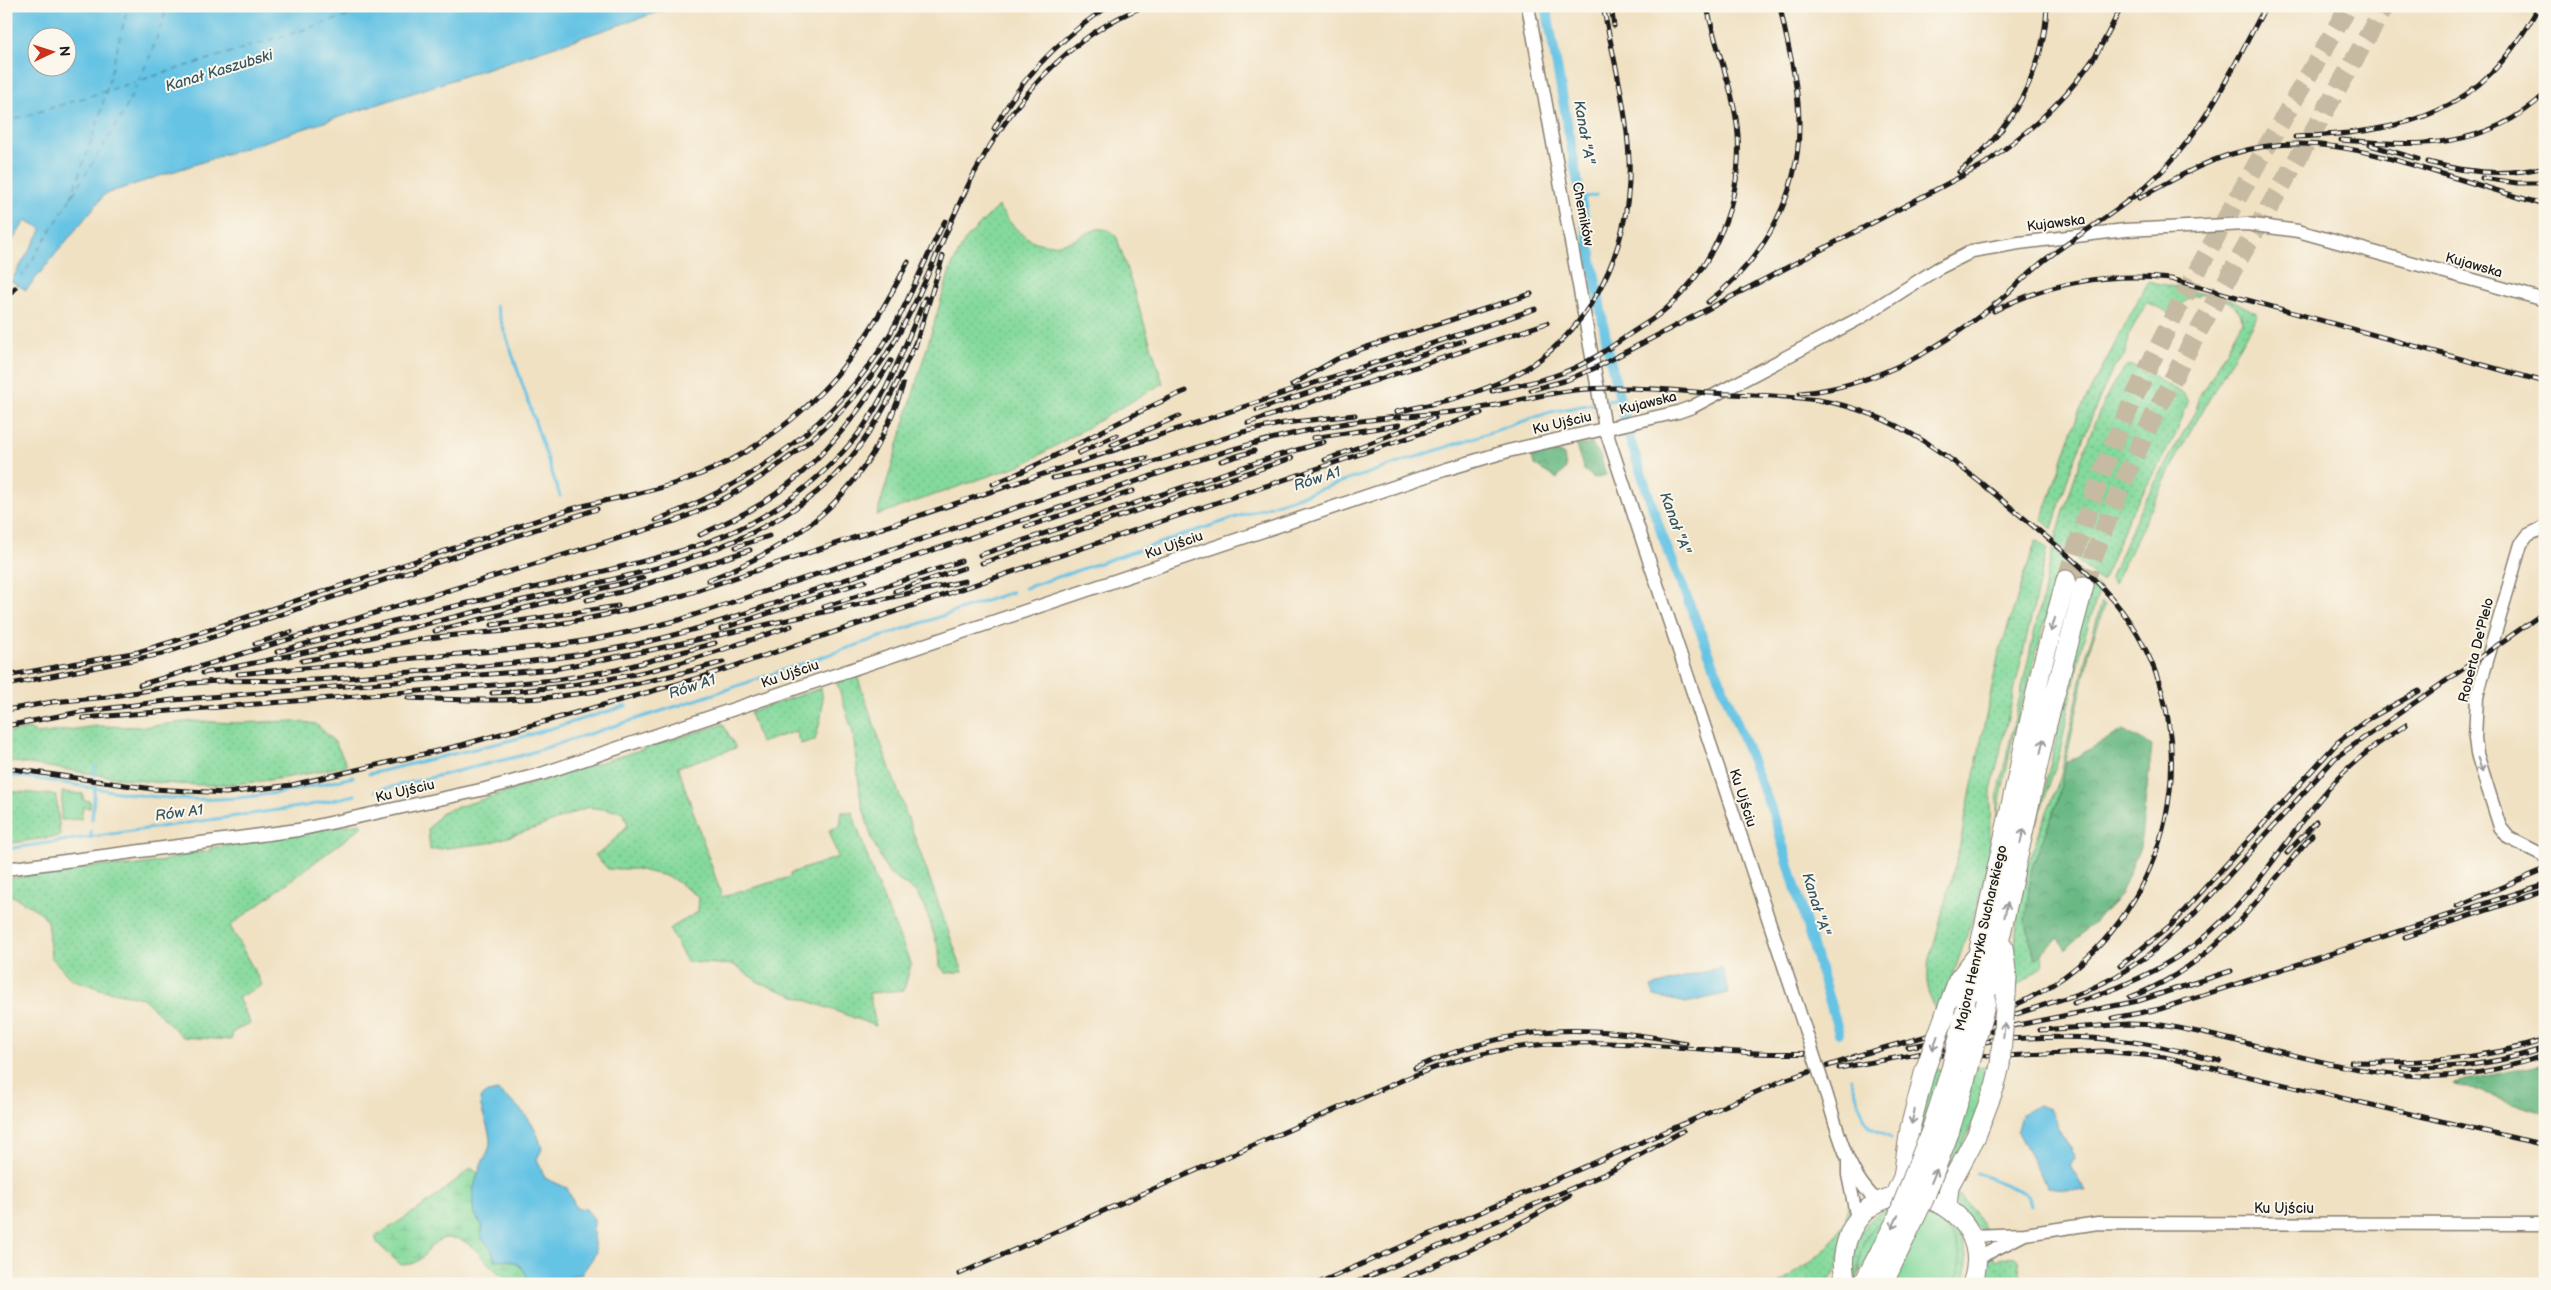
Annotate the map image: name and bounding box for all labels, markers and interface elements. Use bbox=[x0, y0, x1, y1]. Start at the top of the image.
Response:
north arrow bbox=[28, 28, 78, 78]
text: N bbox=[56, 45, 73, 57]
water label: Kanał Kaszubski bbox=[163, 45, 276, 96]
water label: Kanał "A" bbox=[1569, 99, 1599, 167]
street label: Chemików bbox=[1568, 181, 1598, 248]
street label: Kujawska bbox=[2026, 211, 2086, 235]
street label: Kujawska bbox=[2443, 249, 2505, 281]
street label: Kujawska bbox=[1617, 388, 1679, 418]
street label: Ku Ujściu bbox=[1531, 408, 1593, 438]
water label: Rów A1 bbox=[1291, 462, 1343, 495]
water label: Kanał "A" bbox=[1655, 490, 1695, 558]
street label: Ku Ujściu bbox=[1143, 527, 1205, 563]
street label: Roberta De'Plelo bbox=[2455, 596, 2497, 704]
one-way arrow bbox=[2047, 617, 2057, 633]
street label: Ku Ujściu bbox=[759, 656, 821, 692]
water label: Rów A1 bbox=[666, 670, 718, 703]
one-way arrow bbox=[2038, 738, 2047, 754]
one-way arrow bbox=[2476, 757, 2486, 773]
street label: Ku Ujściu bbox=[1726, 767, 1760, 829]
street label: Ku Ujściu bbox=[374, 776, 436, 806]
water label: Rów A1 bbox=[154, 800, 205, 826]
one-way arrow bbox=[2018, 829, 2027, 845]
street label: Majora Henryka Sucharskiego bbox=[1951, 843, 2011, 1033]
water label: Kanał "A" bbox=[1798, 870, 1835, 939]
one-way arrow bbox=[2002, 903, 2011, 919]
one-way arrow bbox=[1999, 1023, 2009, 1039]
one-way arrow bbox=[1930, 1034, 1939, 1050]
one-way arrow bbox=[1908, 1109, 1917, 1125]
one-way arrow bbox=[1930, 1169, 1939, 1184]
street label: Ku Ujściu bbox=[2254, 1200, 2314, 1217]
one-way arrow bbox=[1890, 1214, 1899, 1229]

